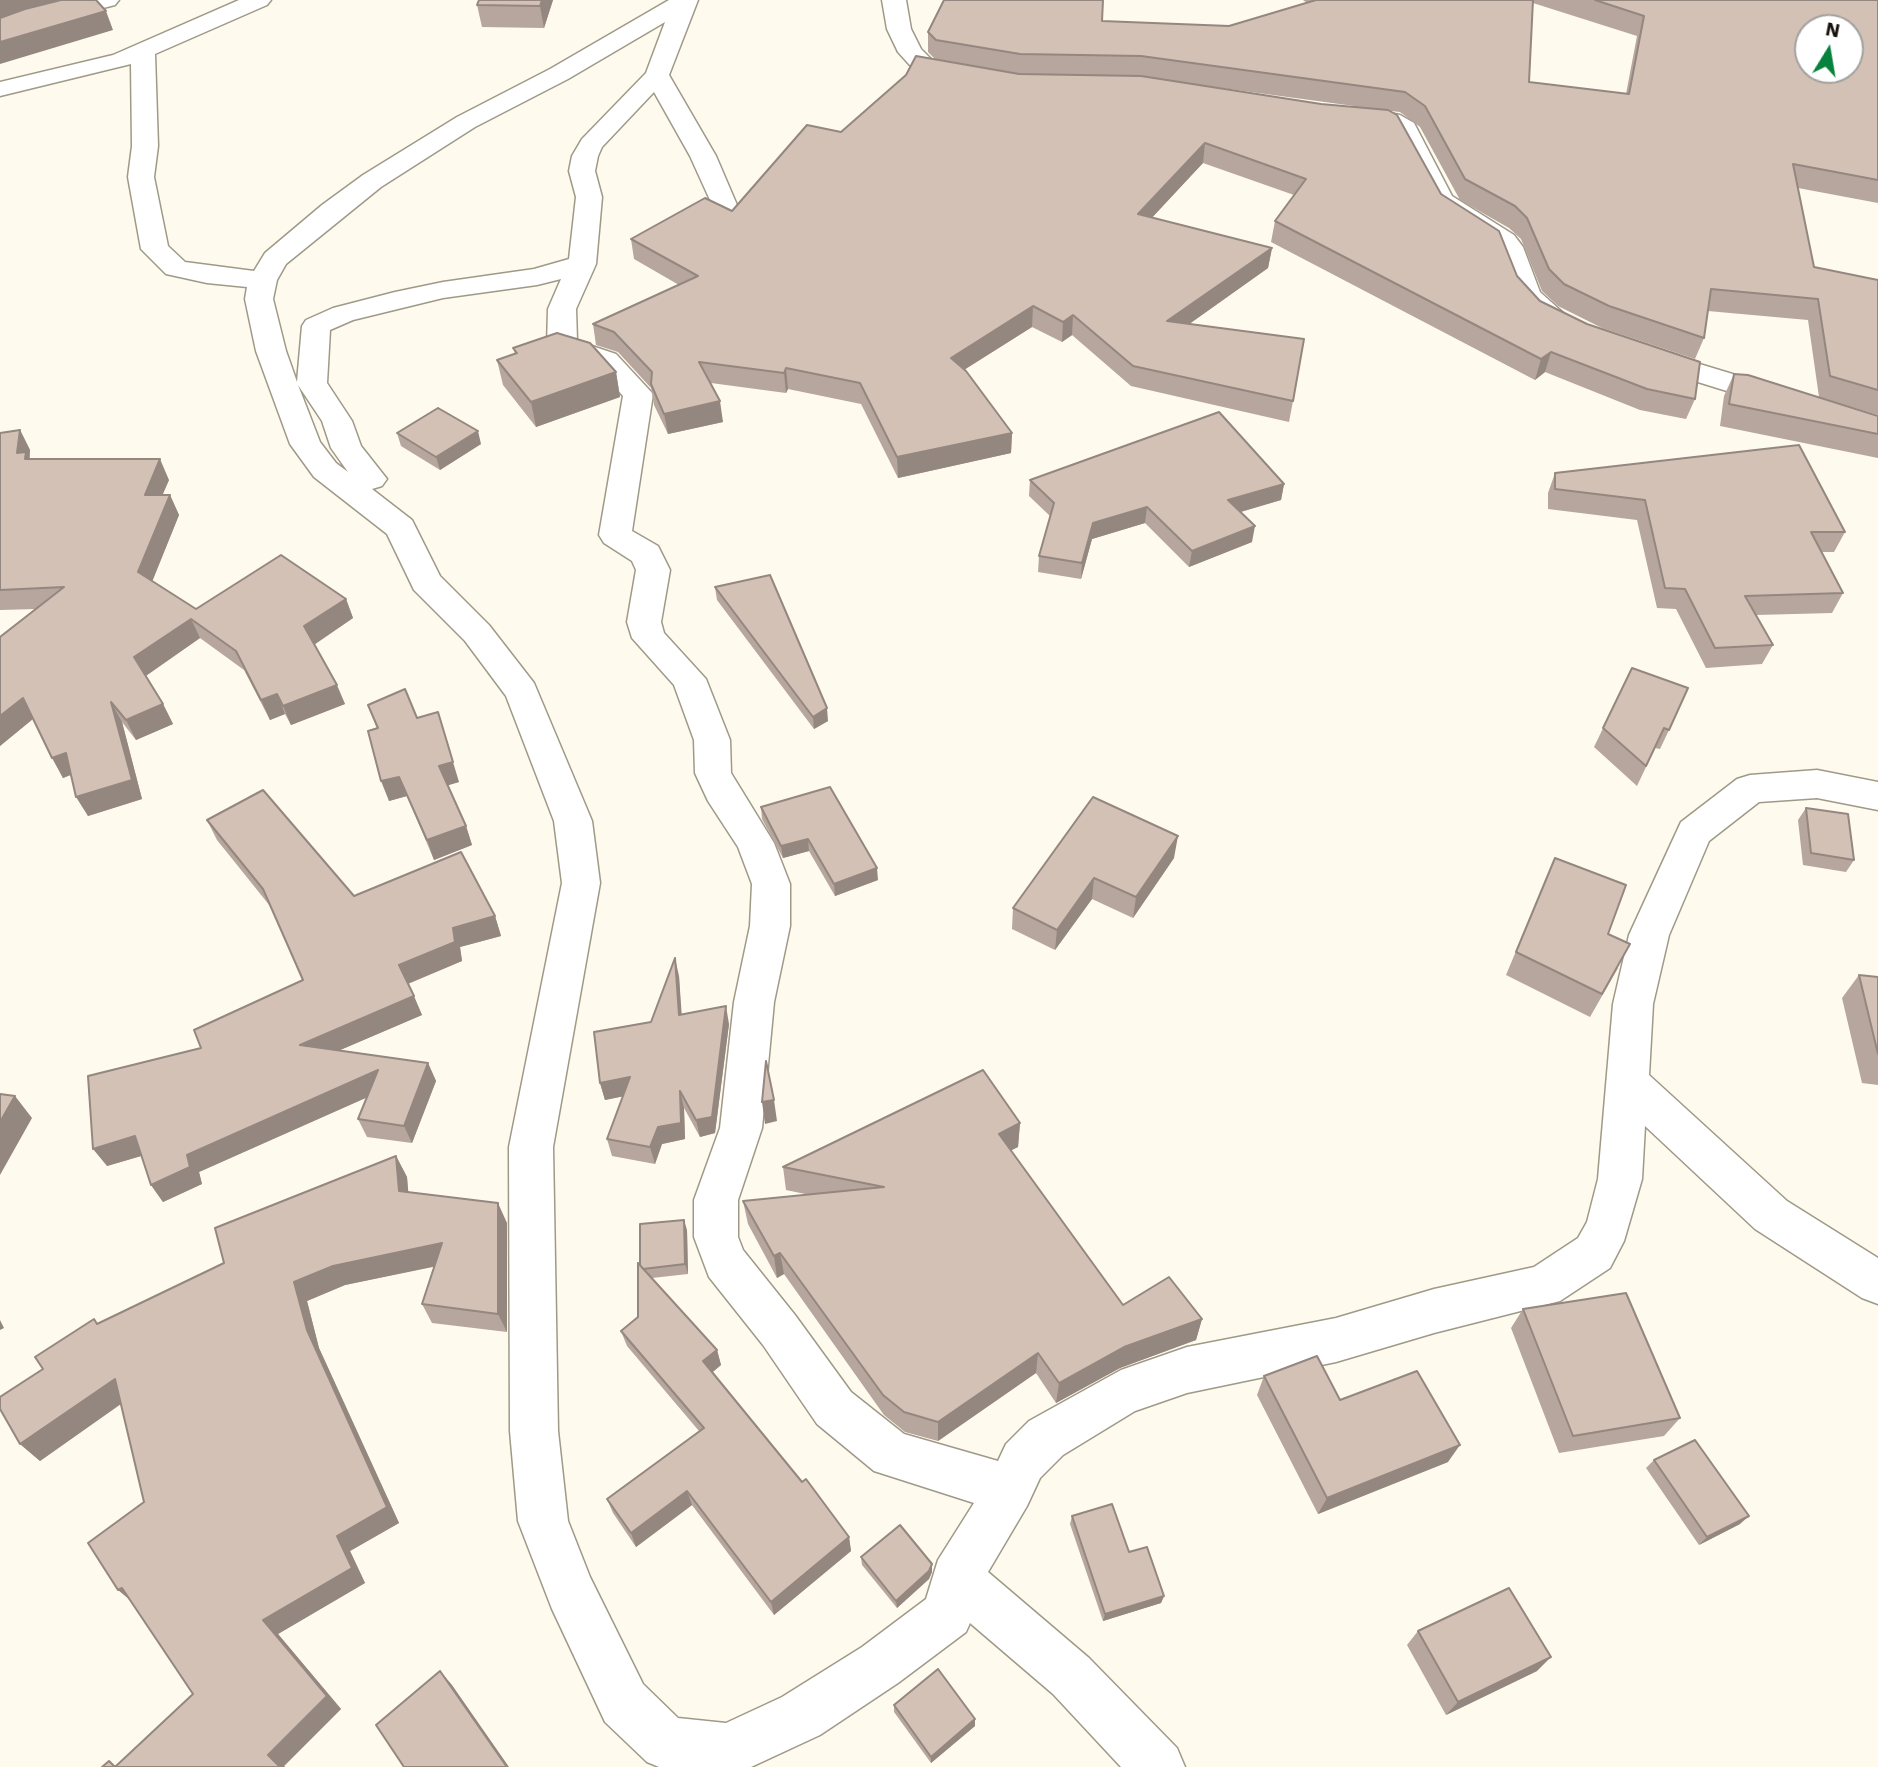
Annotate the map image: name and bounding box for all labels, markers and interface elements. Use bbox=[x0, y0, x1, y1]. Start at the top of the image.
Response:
north arrow bbox=[1794, 14, 1864, 84]
text: N bbox=[1824, 17, 1842, 42]

